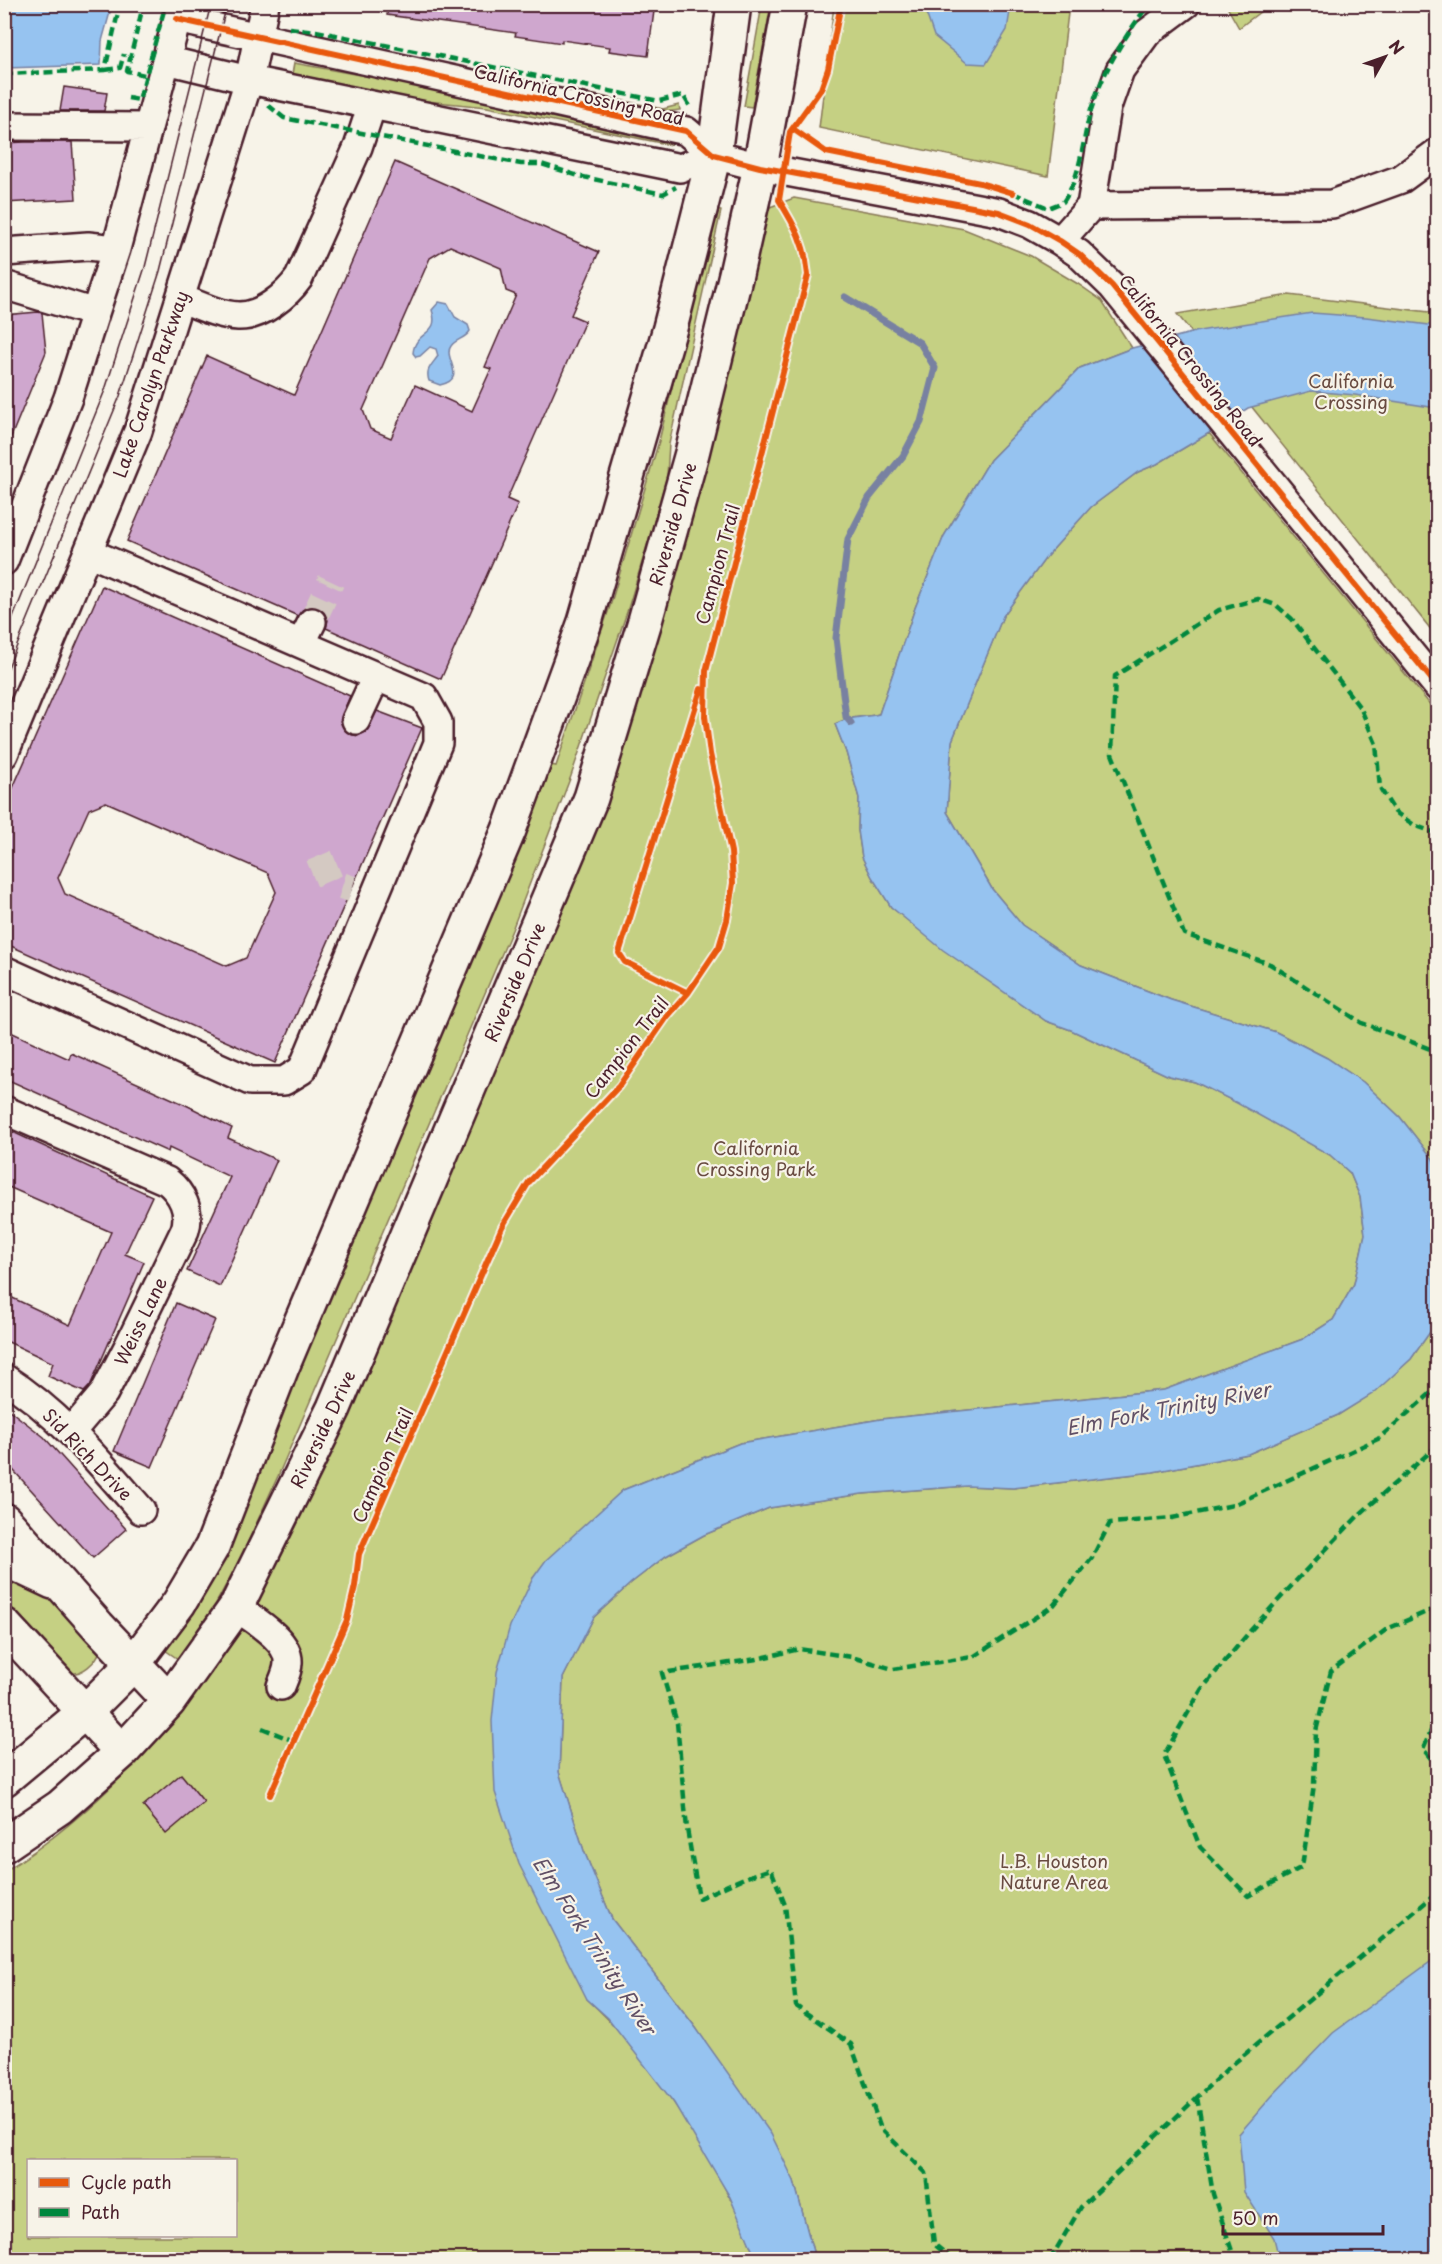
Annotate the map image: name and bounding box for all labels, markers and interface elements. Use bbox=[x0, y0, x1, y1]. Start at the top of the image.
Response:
north arrow bbox=[1355, 27, 1415, 87]
text: N bbox=[1384, 34, 1411, 59]
street label: California Crossing Road bbox=[471, 57, 687, 131]
street label: California Crossing Road bbox=[1113, 268, 1269, 452]
street label: Lake Carolyn Parkway bbox=[105, 287, 195, 481]
park label: California Crossing bbox=[1308, 367, 1394, 415]
street label: Riverside Drive bbox=[641, 459, 703, 589]
street label: Campion Trail bbox=[688, 501, 746, 627]
street label: Riverside Drive bbox=[477, 918, 551, 1046]
street label: Campion Trail bbox=[577, 990, 675, 1104]
park label: California Crossing Park bbox=[696, 1134, 816, 1182]
street label: Weiss Lane bbox=[107, 1272, 173, 1370]
street label: Riverside Drive bbox=[283, 1365, 361, 1492]
water label: Elm Fork Trinity River bbox=[1063, 1373, 1275, 1442]
street label: Sid Rich Drive bbox=[37, 1402, 139, 1506]
street label: Campion Trail bbox=[345, 1403, 419, 1527]
park label: L.B. Houston Nature Area bbox=[1000, 1847, 1109, 1895]
water label: Elm Fork Trinity River bbox=[526, 1850, 665, 2042]
legend bbox=[27, 2159, 237, 2237]
text: Cycle path bbox=[81, 2168, 172, 2195]
text: Path bbox=[81, 2198, 120, 2225]
scale bar bbox=[1223, 2198, 1384, 2236]
text: 50 m bbox=[1232, 2204, 1279, 2231]

